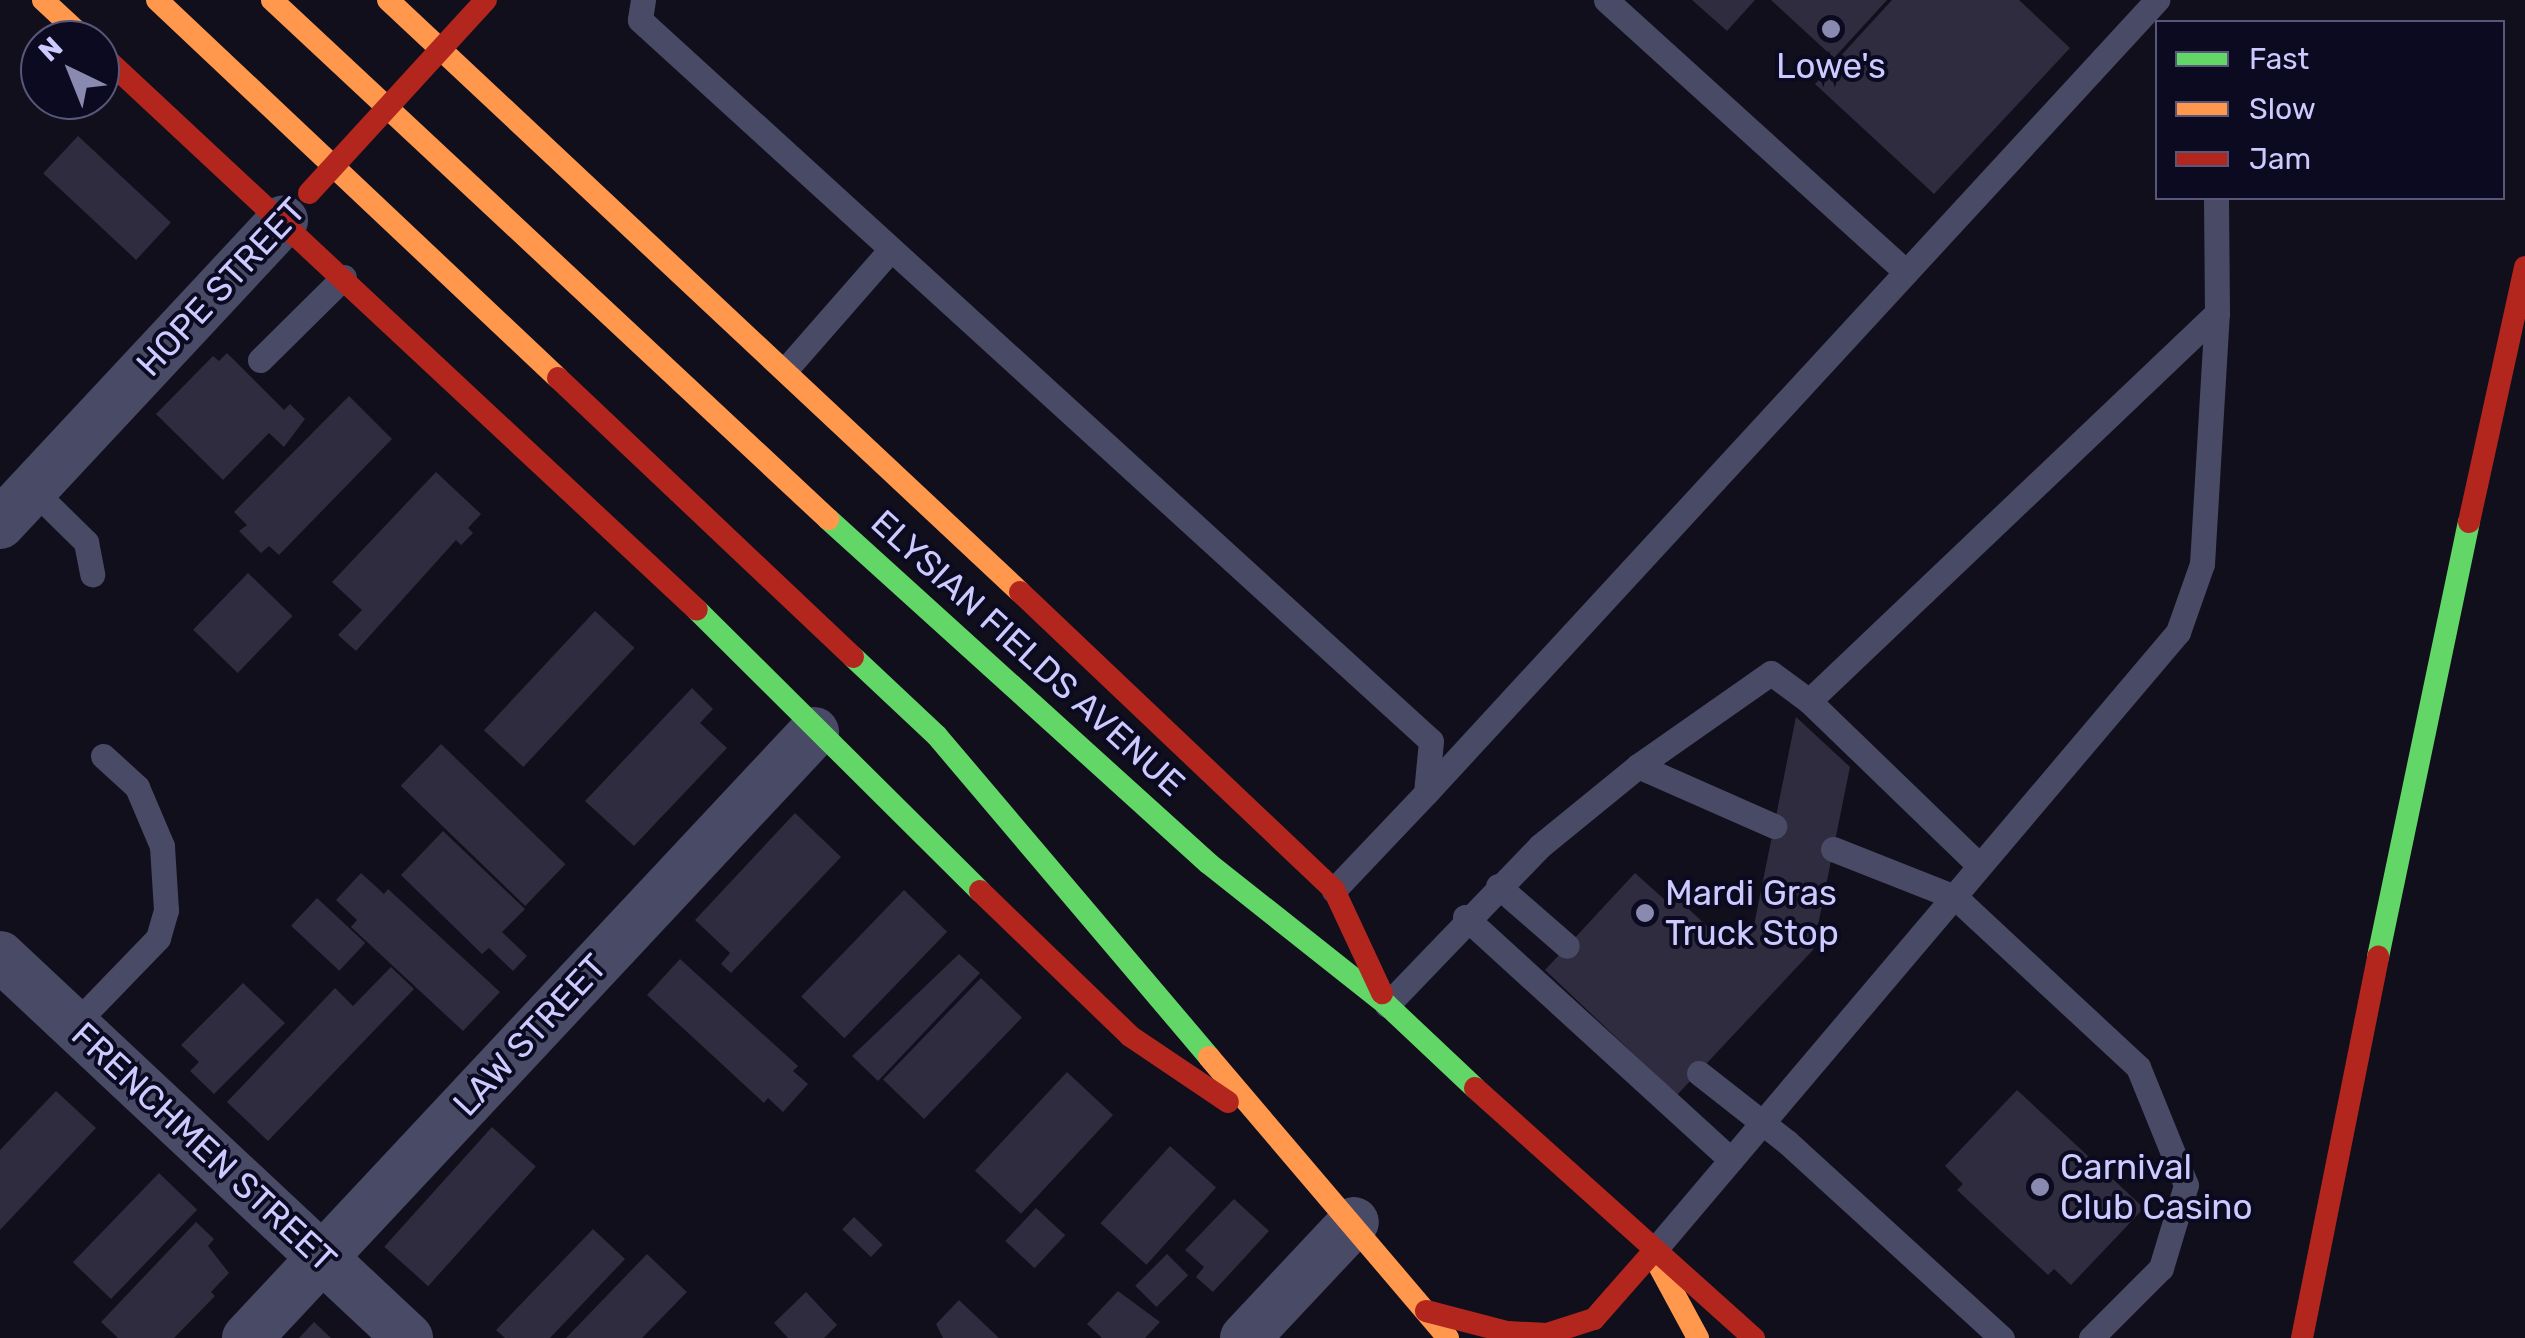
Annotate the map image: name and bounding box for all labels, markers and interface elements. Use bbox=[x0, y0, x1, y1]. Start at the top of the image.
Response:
marker: Lowe's bbox=[1820, 18, 1842, 40]
north arrow bbox=[20, 20, 120, 120]
legend bbox=[2155, 20, 2505, 200]
text: N bbox=[32, 30, 69, 68]
text: Fast bbox=[2249, 41, 2309, 77]
place label: Lowe's bbox=[1776, 45, 1886, 87]
text: Slow bbox=[2249, 91, 2316, 127]
text: Jam bbox=[2249, 141, 2311, 177]
street label: HOPE STREET bbox=[128, 189, 314, 385]
street label: ELYSIAN FIELDS AVENUE bbox=[862, 501, 1194, 805]
place label: Mardi Gras Truck Stop bbox=[1665, 872, 1839, 954]
marker: Mardi Gras Truck Stop bbox=[1634, 902, 1656, 924]
street label: LAW STREET bbox=[444, 945, 616, 1125]
street label: FRENCHMEN STREET bbox=[63, 1013, 345, 1281]
place label: Carnival Club Casino bbox=[2060, 1146, 2253, 1228]
marker: Carnival Club Casino bbox=[2029, 1176, 2051, 1198]

